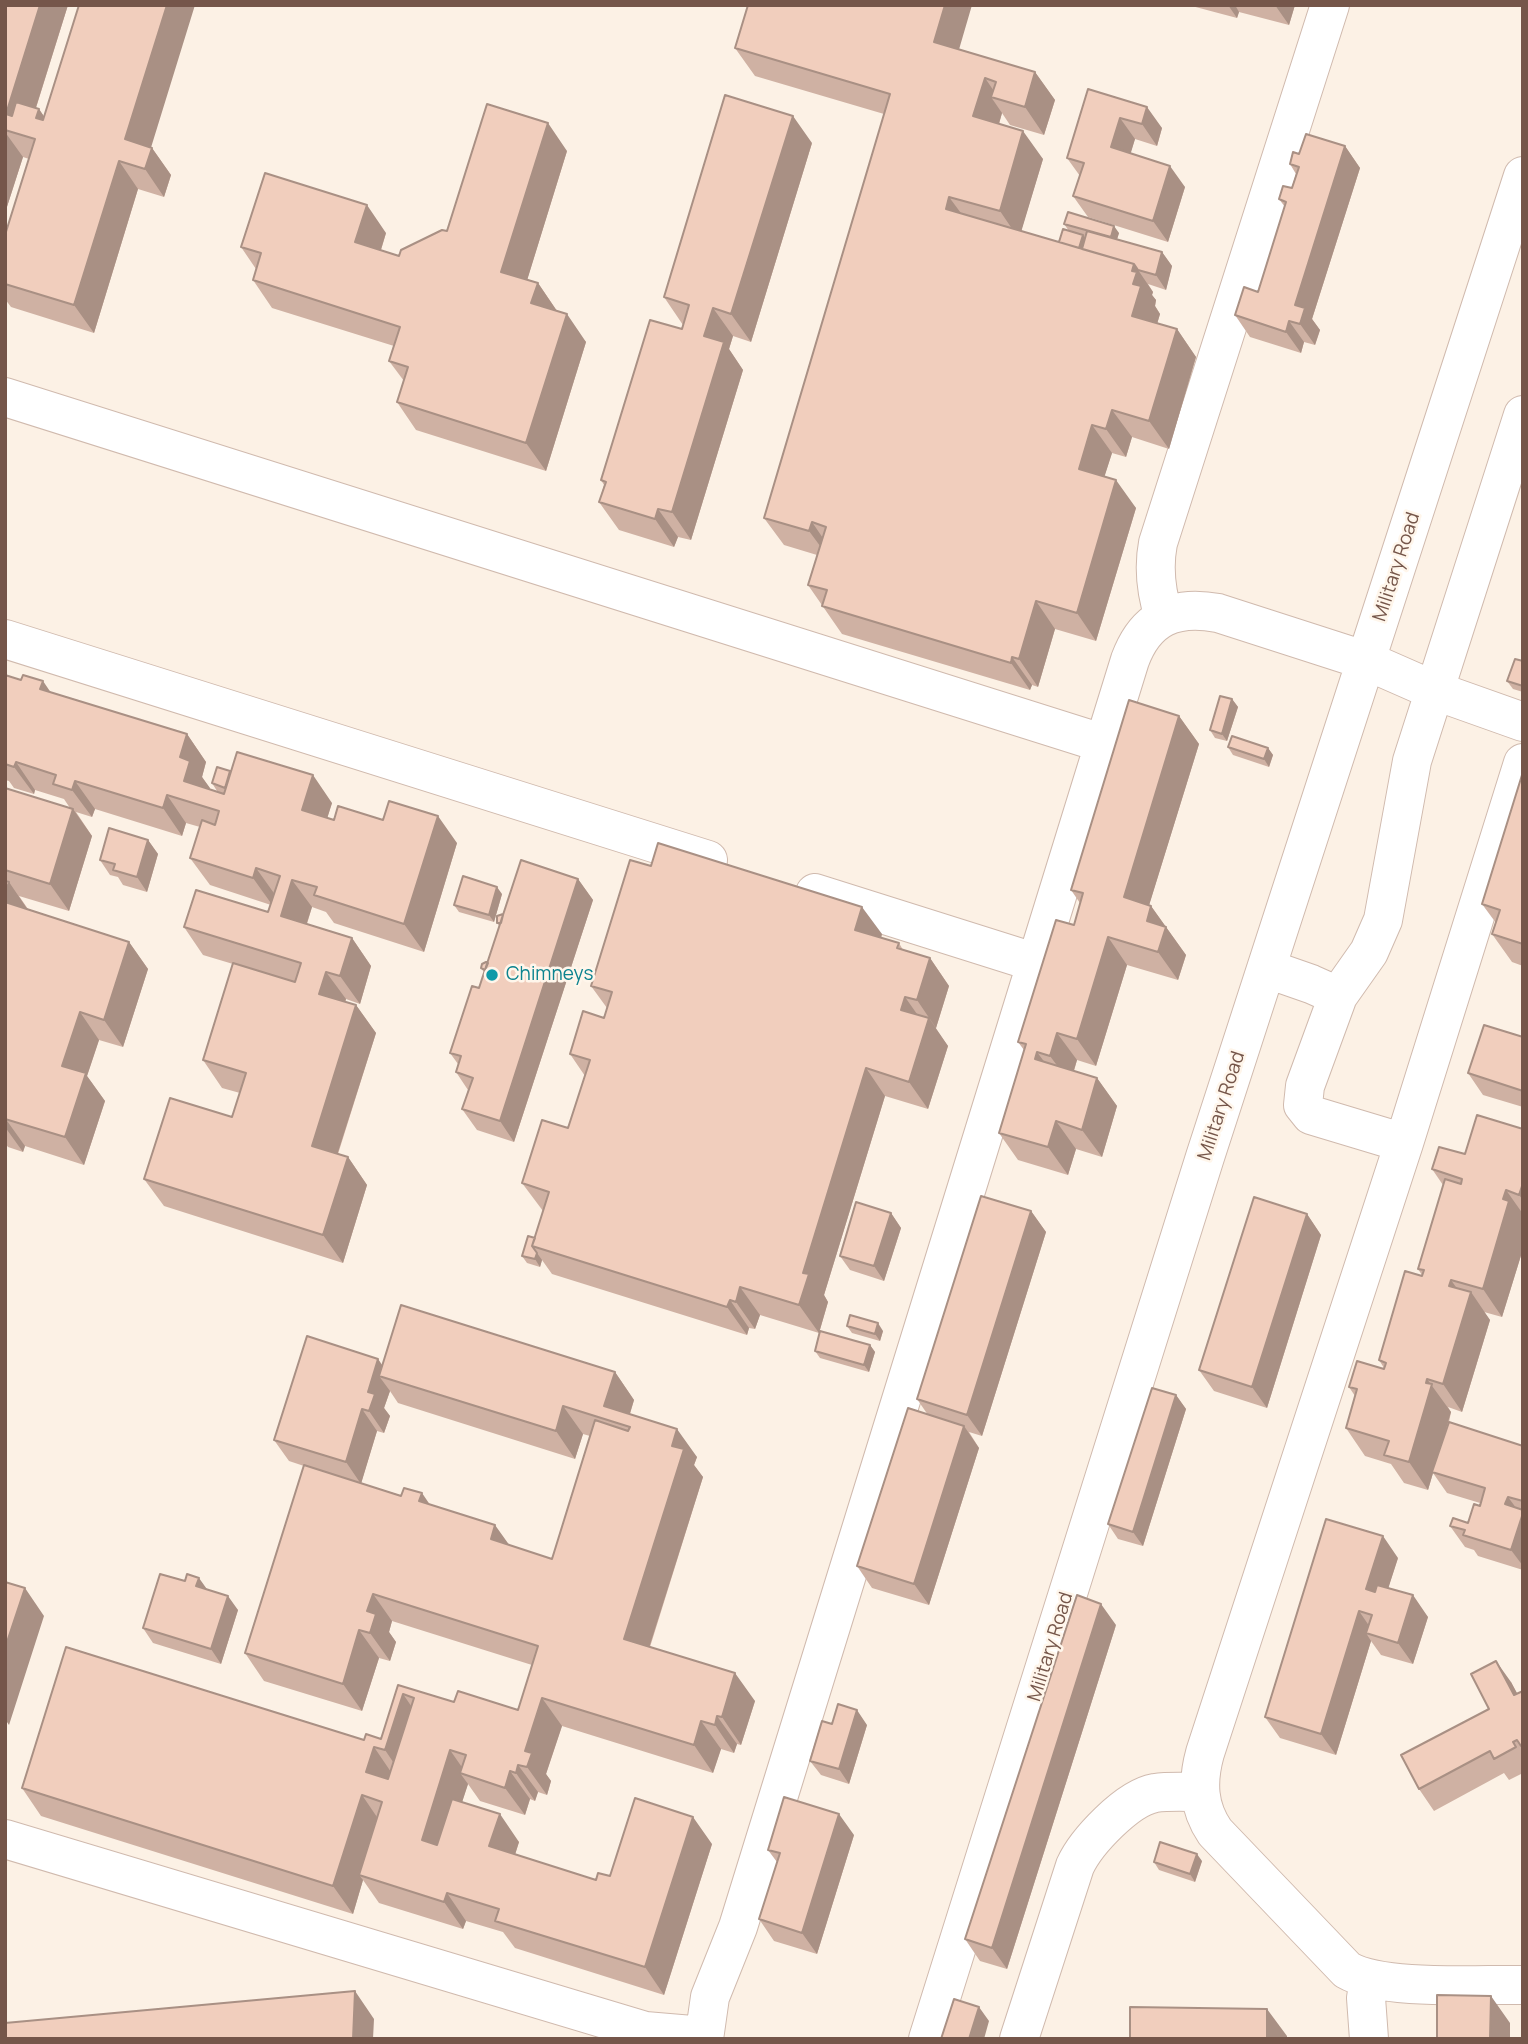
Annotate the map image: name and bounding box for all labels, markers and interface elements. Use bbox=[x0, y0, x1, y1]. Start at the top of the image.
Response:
street label: Military Road bbox=[1369, 510, 1425, 624]
place label: Chimneys bbox=[506, 964, 594, 986]
marker: Chimneys bbox=[484, 967, 500, 983]
street label: Military Road bbox=[1194, 1049, 1250, 1163]
street label: Military Road bbox=[1024, 1590, 1078, 1704]

